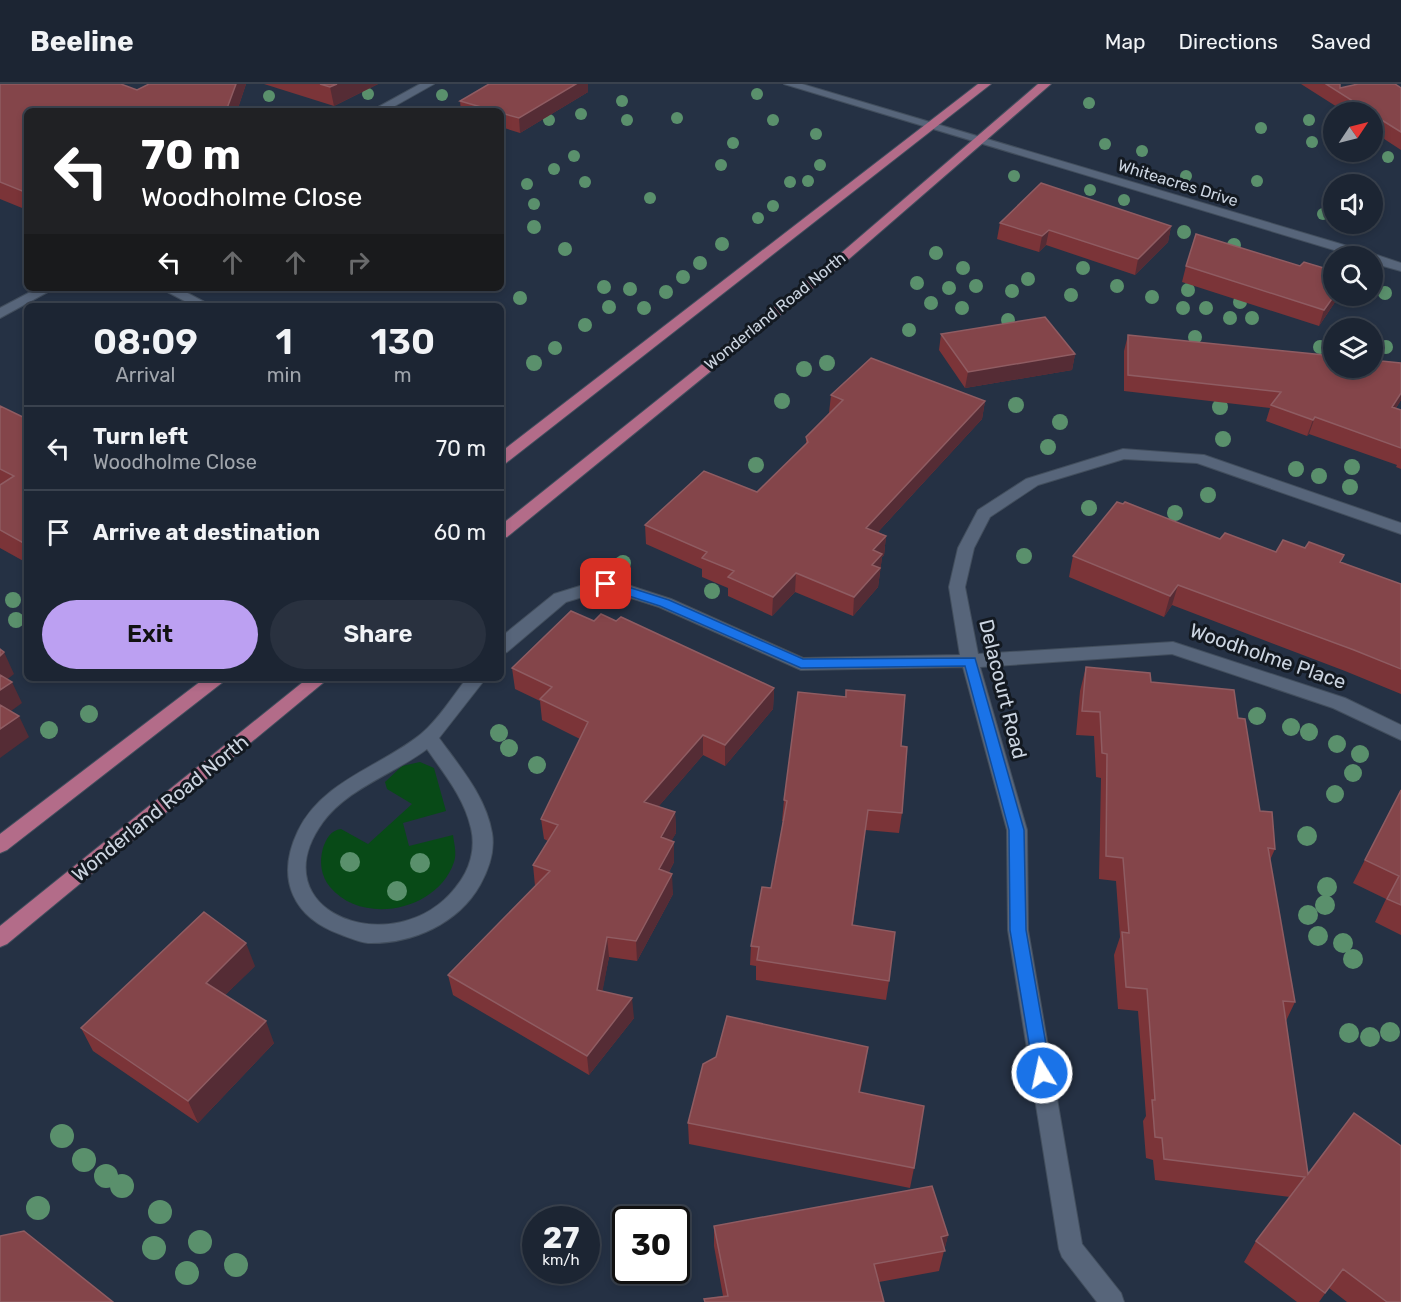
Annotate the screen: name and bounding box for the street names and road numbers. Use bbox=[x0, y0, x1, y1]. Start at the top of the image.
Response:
street label: Whiteacres Drive bbox=[1116, 156, 1240, 210]
street label: Wonderland Road North bbox=[701, 248, 849, 374]
street label: Delacourt Road bbox=[974, 617, 1032, 761]
street label: Woodholme Place bbox=[1187, 618, 1349, 694]
street label: Wonderland Road North bbox=[67, 729, 253, 887]

